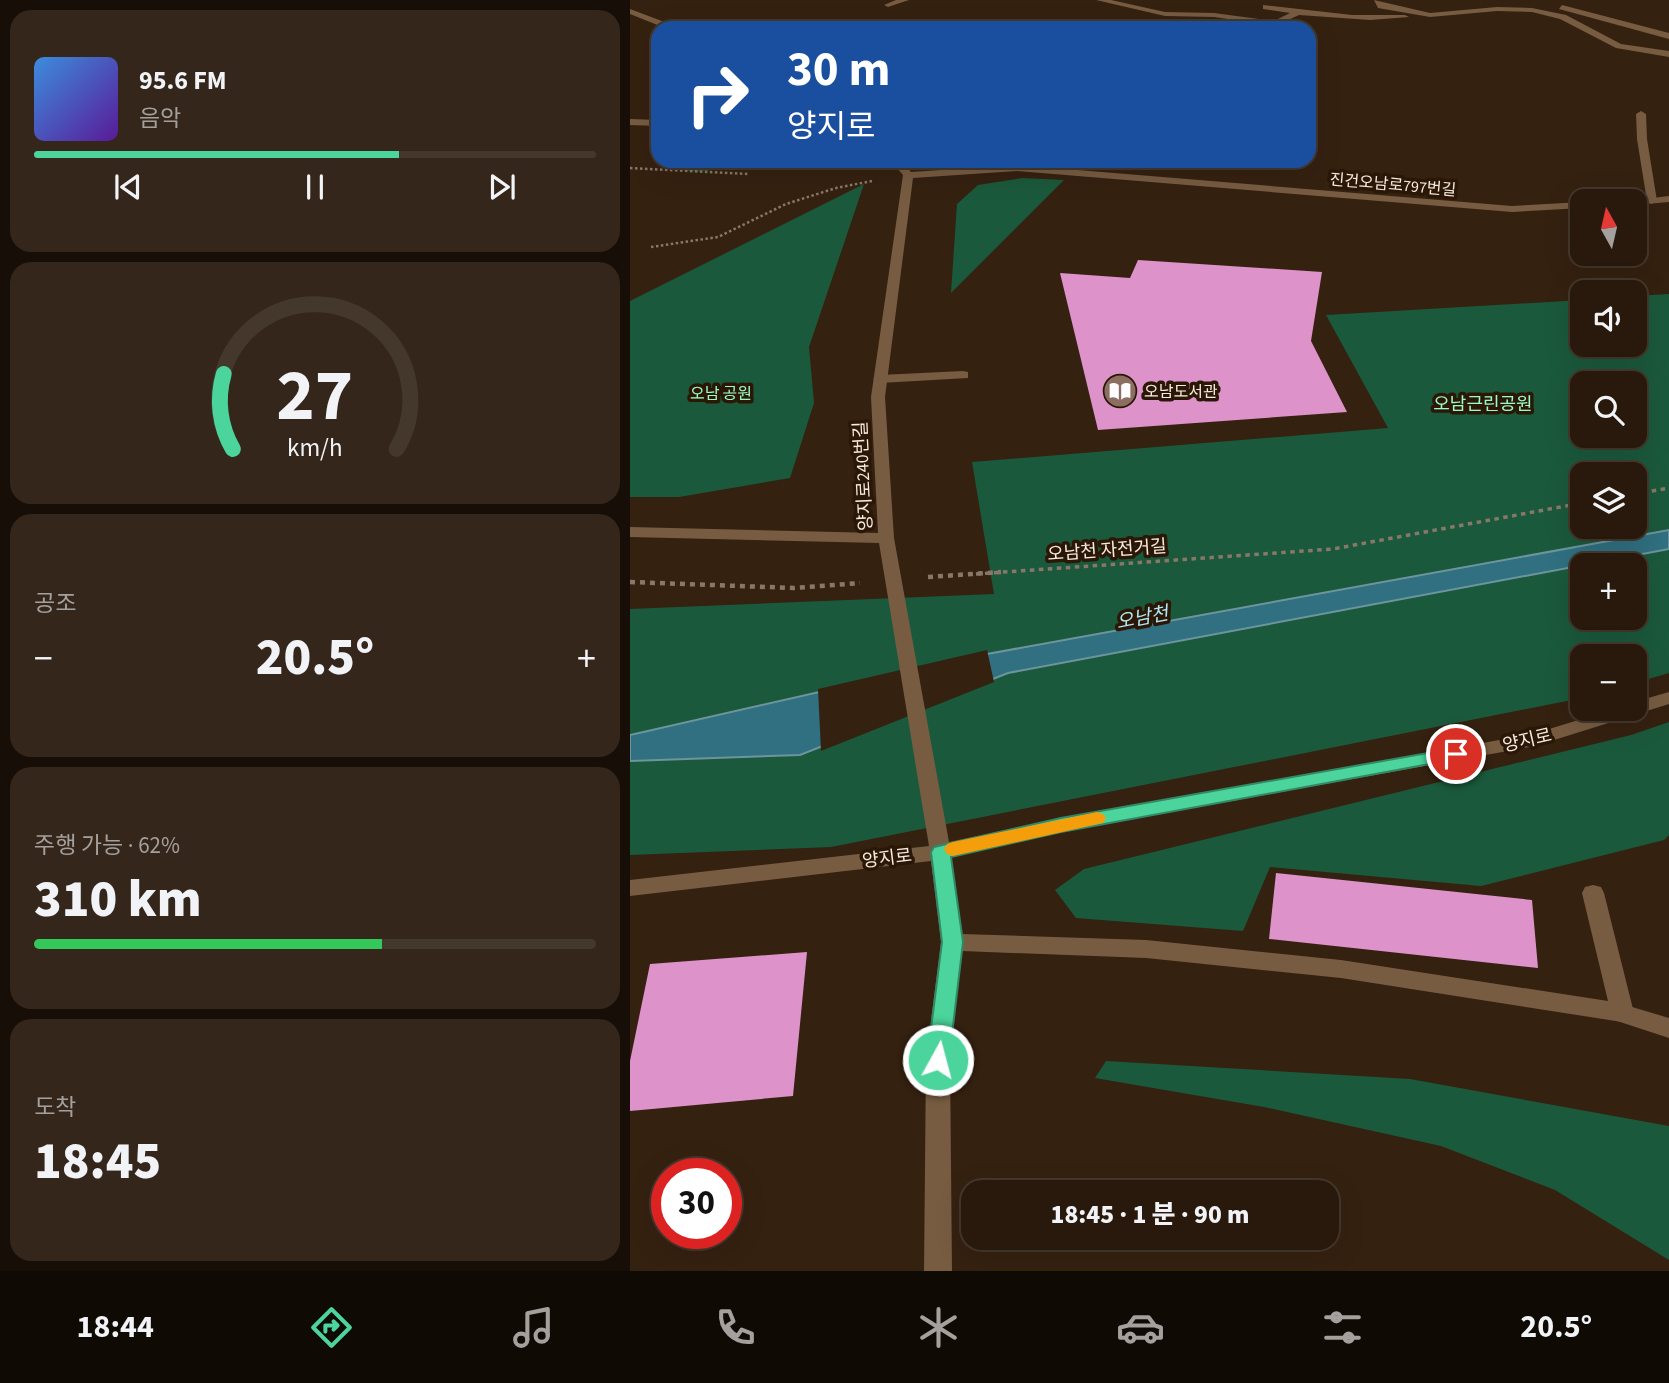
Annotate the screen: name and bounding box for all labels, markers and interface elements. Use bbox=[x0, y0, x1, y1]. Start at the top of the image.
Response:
text: 30 m bbox=[787, 35, 891, 105]
icon: right bbox=[672, 49, 763, 140]
text: 95.6 FM bbox=[139, 62, 227, 99]
text: 음악 bbox=[139, 102, 181, 135]
text: 양지로 bbox=[787, 104, 875, 150]
icon: previous bbox=[109, 168, 147, 206]
icon: pause bbox=[296, 168, 334, 206]
icon: next bbox=[483, 168, 521, 206]
street label: 진건오남로797번길 bbox=[1329, 169, 1457, 201]
north arrow bbox=[1570, 189, 1647, 266]
map controls bbox=[1570, 189, 1647, 721]
button: sound bbox=[1570, 280, 1647, 357]
text: 27 bbox=[277, 345, 353, 449]
button: search bbox=[1570, 371, 1647, 448]
library icon: 오남도서관 bbox=[1101, 372, 1139, 410]
place label: 오남도서관 bbox=[1144, 381, 1218, 403]
park label: 오남 공원 bbox=[690, 383, 752, 405]
park label: 오남근린공원 bbox=[1433, 392, 1533, 417]
street label: 양지로240번길 bbox=[848, 421, 879, 531]
text: km/h bbox=[287, 430, 343, 466]
button: layers bbox=[1570, 462, 1647, 539]
street label: 오남천 자전거길 bbox=[1047, 534, 1168, 567]
button: + bbox=[1570, 553, 1647, 630]
text: 공조 bbox=[34, 587, 76, 620]
water label: 오남천 bbox=[1114, 600, 1172, 637]
text: 20.5° bbox=[256, 621, 374, 695]
text: − bbox=[34, 632, 53, 686]
text: + bbox=[577, 632, 596, 686]
button: − bbox=[1570, 644, 1647, 721]
street label: 양지로 bbox=[1500, 723, 1554, 758]
pin bbox=[1426, 724, 1486, 784]
icon: arrive bbox=[1437, 735, 1475, 773]
text: 주행 가능 · 62% bbox=[34, 829, 180, 862]
street label: 양지로 bbox=[861, 843, 913, 874]
text: 310 km bbox=[34, 863, 202, 937]
position arrow bbox=[901, 1023, 975, 1097]
text: 도착 bbox=[34, 1091, 76, 1124]
text: 18:45 bbox=[34, 1125, 161, 1199]
speed limit sign: 30 bbox=[651, 1158, 742, 1249]
text: 18:45 · 1 분 · 90 m bbox=[1051, 1196, 1249, 1233]
icon: directions bbox=[307, 1303, 356, 1352]
icon: music bbox=[509, 1303, 558, 1352]
icon: phone bbox=[711, 1303, 760, 1352]
icon: climate bbox=[914, 1303, 963, 1352]
icon: car bbox=[1116, 1303, 1165, 1352]
icon: filters bbox=[1318, 1303, 1367, 1352]
text: 18:44 bbox=[77, 1304, 154, 1350]
text: 20.5° bbox=[1520, 1304, 1592, 1350]

